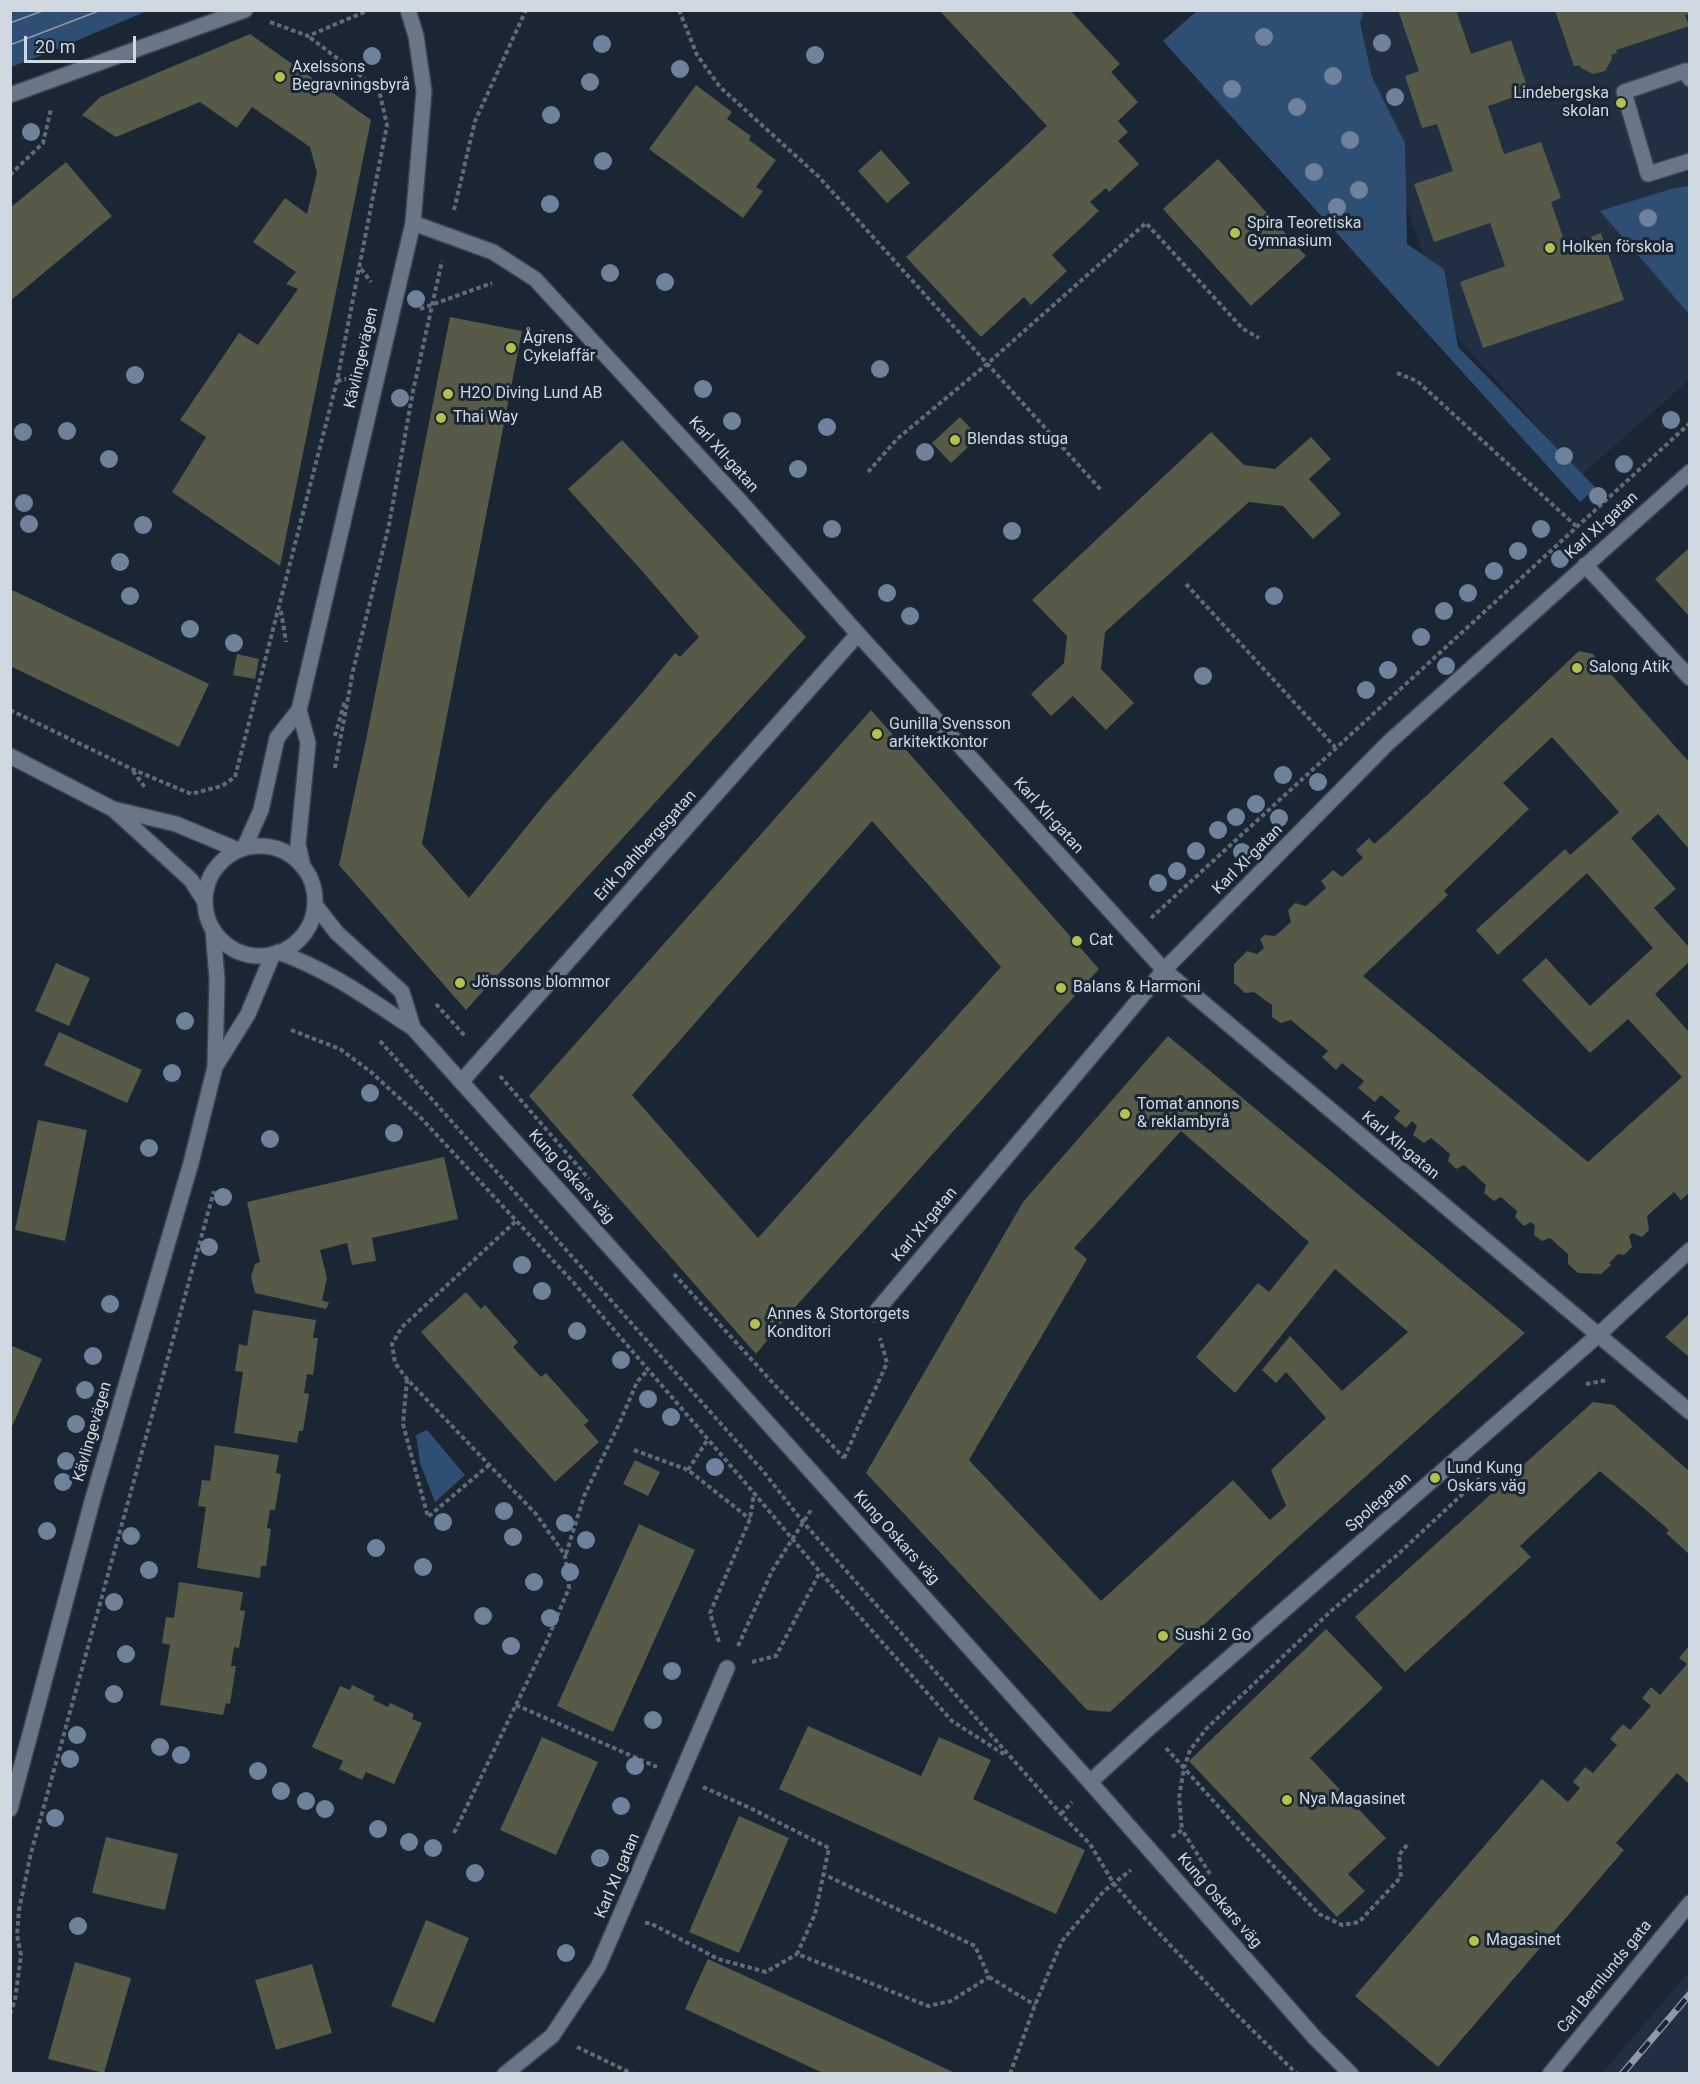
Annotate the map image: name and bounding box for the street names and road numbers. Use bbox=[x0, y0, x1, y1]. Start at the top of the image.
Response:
street label: Kävlingevägen bbox=[341, 306, 383, 410]
street label: Karl XII-gatan bbox=[684, 413, 762, 497]
street label: Karl XI-gatan bbox=[1562, 488, 1642, 564]
street label: Karl XII-gatan bbox=[1009, 774, 1087, 858]
street label: Erik Dahlbergsgatan bbox=[591, 787, 701, 905]
street label: Karl XI-gatan bbox=[1209, 821, 1287, 899]
street label: Karl XII-gatan bbox=[1357, 1108, 1443, 1184]
street label: Kung Oskars väg bbox=[524, 1126, 618, 1228]
street label: Karl XI-gatan bbox=[888, 1184, 962, 1266]
street label: Kävlingevägen bbox=[70, 1380, 116, 1484]
street label: Spolegatan bbox=[1342, 1469, 1416, 1537]
street label: Kung Oskars väg bbox=[849, 1487, 943, 1589]
street label: Karl XI gatan bbox=[591, 1830, 645, 1922]
street label: Kung Oskars väg bbox=[1173, 1850, 1265, 1952]
street label: Carl Bernlunds gata bbox=[1554, 1917, 1656, 2037]

